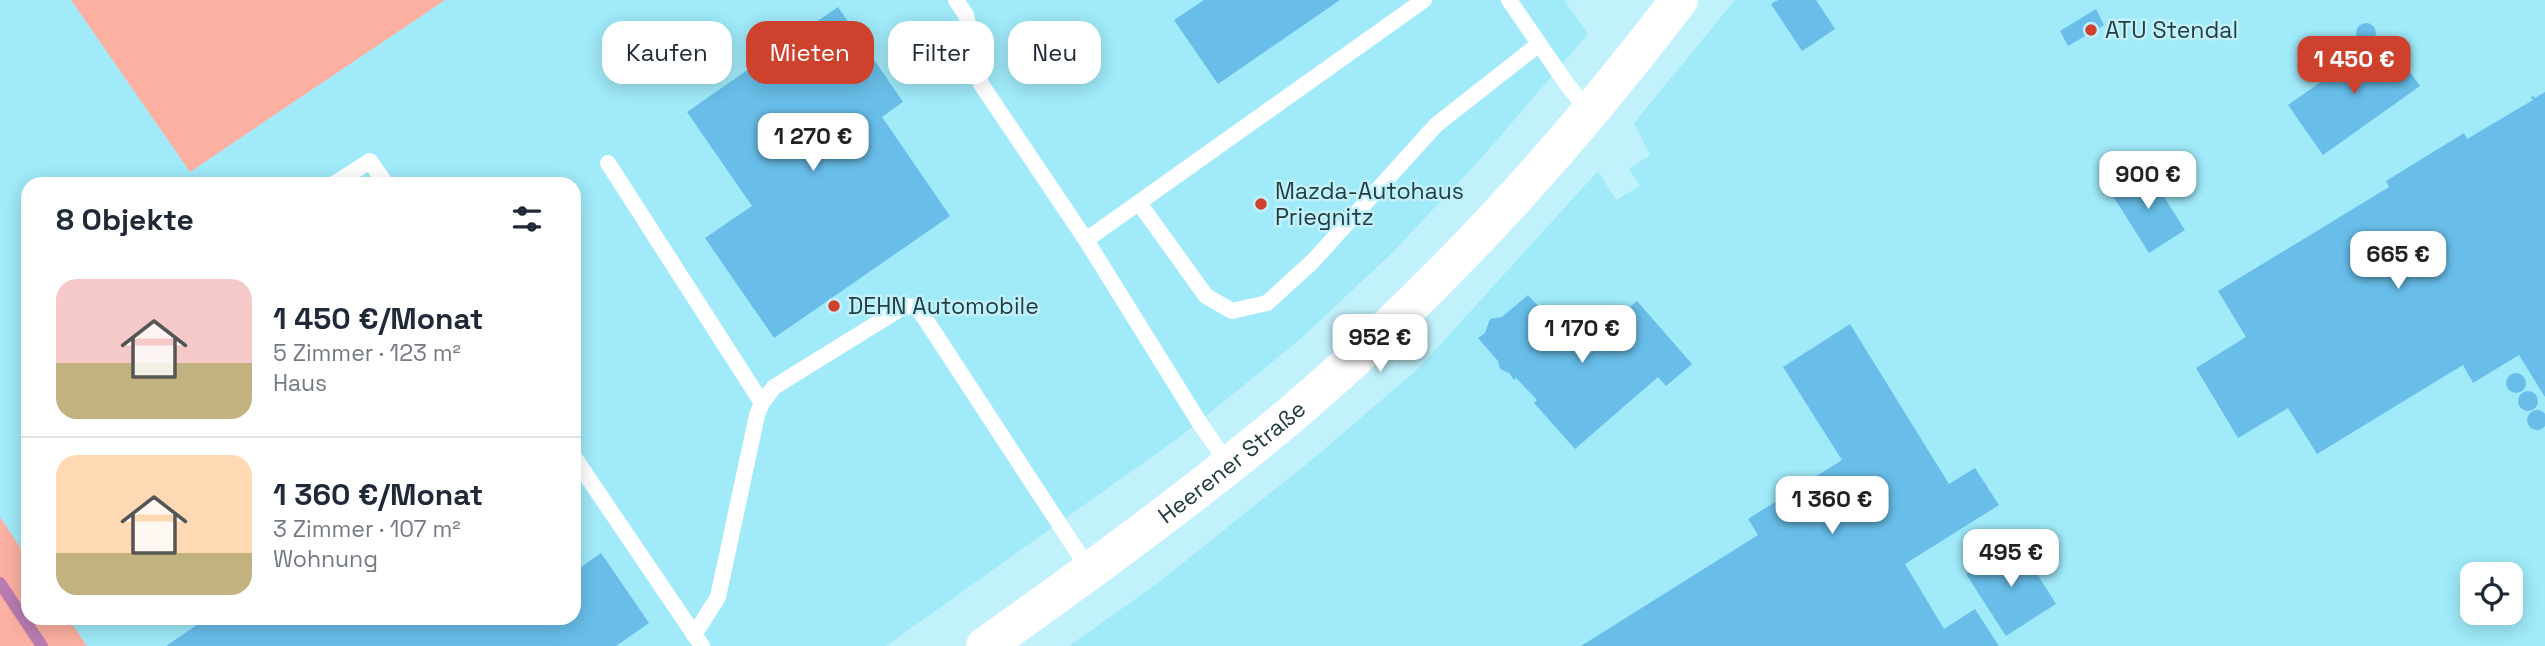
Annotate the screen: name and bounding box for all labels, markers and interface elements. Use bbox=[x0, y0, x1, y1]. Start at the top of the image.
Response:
place label: ATU Stendal bbox=[2105, 15, 2238, 45]
chip: Kaufen bbox=[602, 21, 732, 84]
chip: Mieten bbox=[746, 21, 874, 84]
chip: Filter bbox=[888, 21, 994, 84]
chip: Neu bbox=[1008, 21, 1101, 84]
marker: ATU Stendal bbox=[2083, 22, 2099, 38]
pin: 1 450 € bbox=[2289, 36, 2419, 96]
text: 1 450 € bbox=[2313, 44, 2395, 74]
pin: 1 270 € bbox=[748, 114, 878, 173]
text: 1 270 € bbox=[774, 121, 852, 151]
pin: 900 € bbox=[2099, 152, 2197, 211]
text: 900 € bbox=[2115, 159, 2181, 189]
place label: Mazda-Autohaus Priegnitz bbox=[1275, 176, 1464, 232]
marker: Mazda-Autohaus Priegnitz bbox=[1253, 196, 1269, 212]
text: 8 Objekte bbox=[56, 200, 194, 239]
icon: filters bbox=[508, 200, 546, 238]
pin: 665 € bbox=[2349, 232, 2447, 291]
text: 665 € bbox=[2366, 239, 2430, 269]
place label: DEHN Automobile bbox=[848, 291, 1039, 321]
marker: DEHN Automobile bbox=[826, 298, 842, 314]
text: 1 450 €/Monat bbox=[273, 299, 484, 338]
pin: 1 170 € bbox=[1517, 306, 1647, 365]
icon: home bbox=[112, 307, 196, 391]
text: 1 170 € bbox=[1544, 313, 1620, 343]
pin: 952 € bbox=[1331, 314, 1429, 374]
text: 952 € bbox=[1349, 322, 1411, 352]
text: 5 Zimmer · 123 m² bbox=[273, 338, 461, 368]
text: Haus bbox=[273, 368, 327, 398]
street label: Heerener Straße bbox=[1152, 394, 1312, 530]
text: 1 360 €/Monat bbox=[273, 475, 483, 514]
pin: 1 360 € bbox=[1767, 476, 1897, 536]
icon: home bbox=[112, 483, 196, 567]
text: 1 360 € bbox=[1792, 484, 1872, 514]
text: 3 Zimmer · 107 m² bbox=[273, 514, 461, 544]
pin: 495 € bbox=[1962, 530, 2060, 589]
text: 495 € bbox=[1979, 537, 2043, 567]
text: Wohnung bbox=[273, 544, 378, 574]
map controls bbox=[2460, 562, 2523, 625]
button: locate bbox=[2460, 562, 2523, 625]

